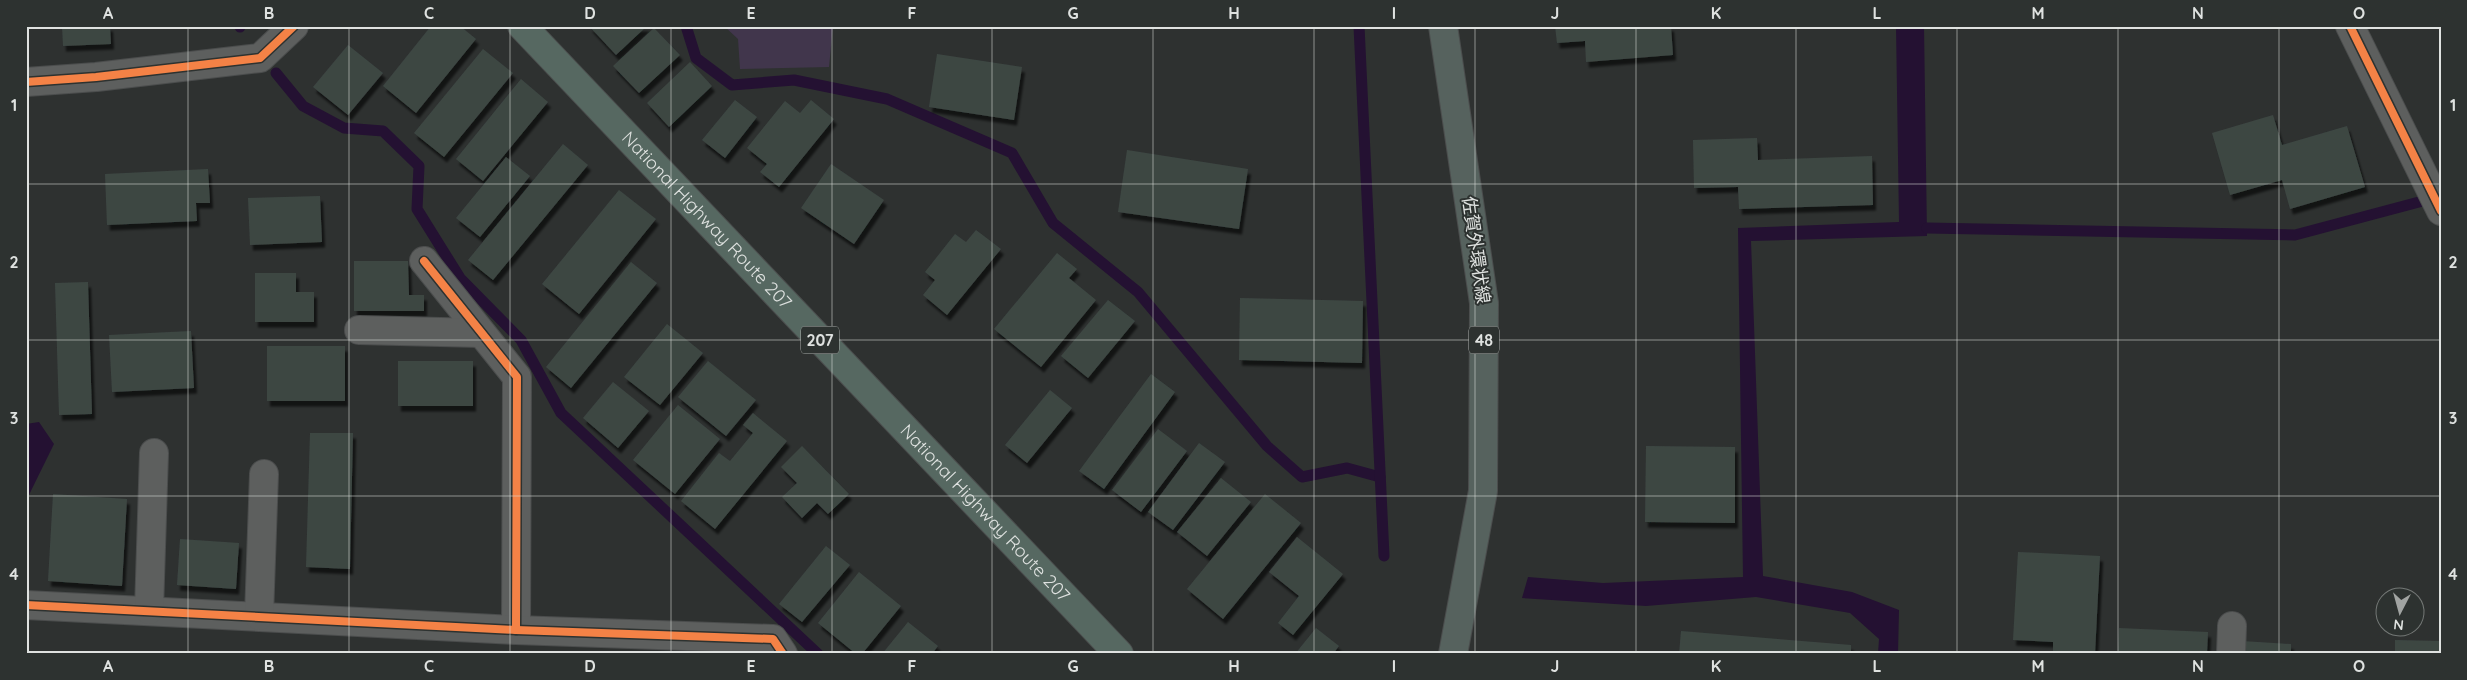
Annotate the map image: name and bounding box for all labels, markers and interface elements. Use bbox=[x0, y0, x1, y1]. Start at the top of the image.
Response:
text: A bbox=[103, 3, 114, 23]
text: B bbox=[264, 3, 274, 23]
text: C bbox=[424, 3, 434, 23]
text: D bbox=[584, 3, 596, 23]
text: E bbox=[746, 3, 756, 23]
text: F bbox=[908, 3, 917, 23]
text: G bbox=[1067, 3, 1079, 23]
text: H bbox=[1228, 3, 1240, 23]
text: I bbox=[1392, 3, 1396, 23]
text: J bbox=[1551, 3, 1559, 23]
text: K bbox=[1711, 3, 1721, 23]
text: L bbox=[1873, 3, 1882, 23]
text: M bbox=[2031, 3, 2045, 23]
text: N bbox=[2192, 3, 2204, 23]
text: O bbox=[2353, 3, 2365, 23]
text: 1 bbox=[11, 95, 17, 115]
text: 1 bbox=[2450, 95, 2456, 115]
street label: National Highway Route 207 bbox=[617, 126, 797, 313]
street label: 佐賀外環状線 bbox=[1458, 195, 1495, 305]
text: 2 bbox=[9, 252, 19, 272]
text: 2 bbox=[2448, 252, 2458, 272]
road number: 207 bbox=[801, 326, 839, 354]
road number: 48 bbox=[1469, 326, 1499, 354]
text: 3 bbox=[10, 408, 18, 428]
text: 3 bbox=[2449, 408, 2457, 428]
street label: National Highway Route 207 bbox=[896, 419, 1075, 606]
text: 4 bbox=[9, 564, 19, 584]
text: 4 bbox=[2448, 564, 2458, 584]
north arrow bbox=[2374, 588, 2424, 638]
text: N bbox=[2393, 615, 2405, 634]
text: A bbox=[103, 656, 114, 676]
text: B bbox=[264, 656, 274, 676]
text: C bbox=[424, 656, 434, 676]
text: D bbox=[584, 656, 596, 676]
text: E bbox=[746, 656, 756, 676]
text: F bbox=[908, 656, 917, 676]
text: G bbox=[1067, 656, 1079, 676]
text: H bbox=[1228, 656, 1240, 676]
text: I bbox=[1392, 656, 1396, 676]
text: J bbox=[1551, 656, 1559, 676]
text: K bbox=[1711, 656, 1721, 676]
text: L bbox=[1873, 656, 1882, 676]
text: M bbox=[2031, 656, 2045, 676]
text: N bbox=[2192, 656, 2204, 676]
text: O bbox=[2353, 656, 2365, 676]

